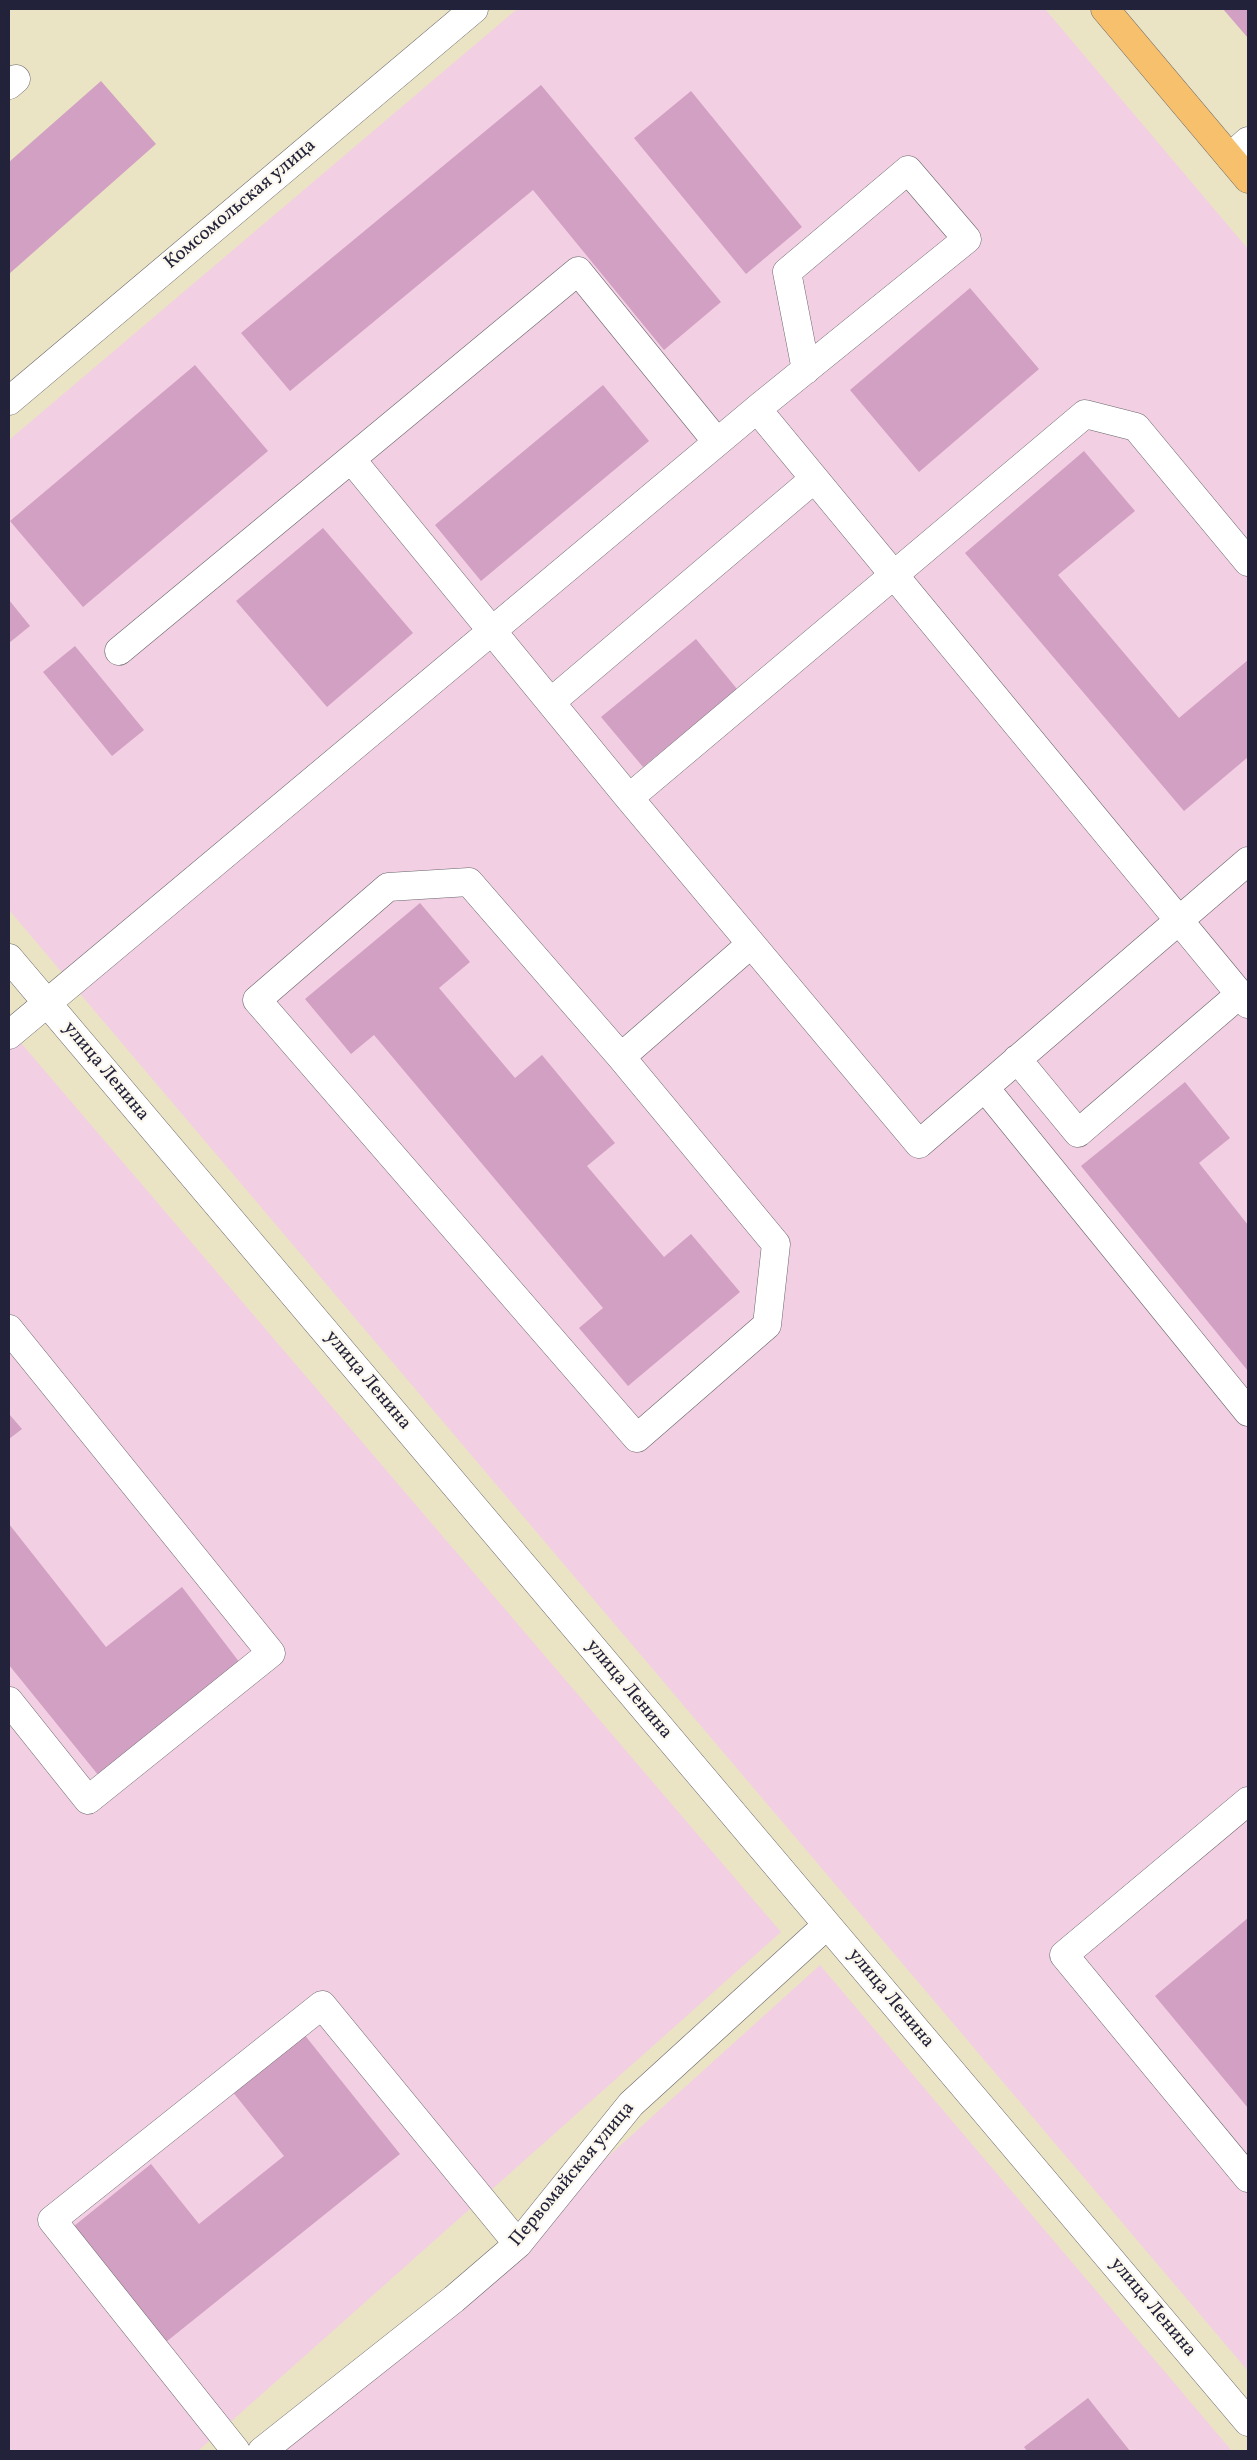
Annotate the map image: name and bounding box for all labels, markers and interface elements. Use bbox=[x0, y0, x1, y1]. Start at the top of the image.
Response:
street label: Комсомольская улица bbox=[161, 135, 321, 275]
street label: улица Ленина bbox=[57, 1018, 153, 1126]
street label: улица Ленина bbox=[319, 1327, 415, 1435]
street label: улица Ленина bbox=[580, 1636, 676, 1744]
street label: улица Ленина bbox=[842, 1945, 938, 2053]
street label: Первомайская улица bbox=[506, 2098, 640, 2252]
street label: улица Ленина bbox=[1104, 2254, 1200, 2362]

